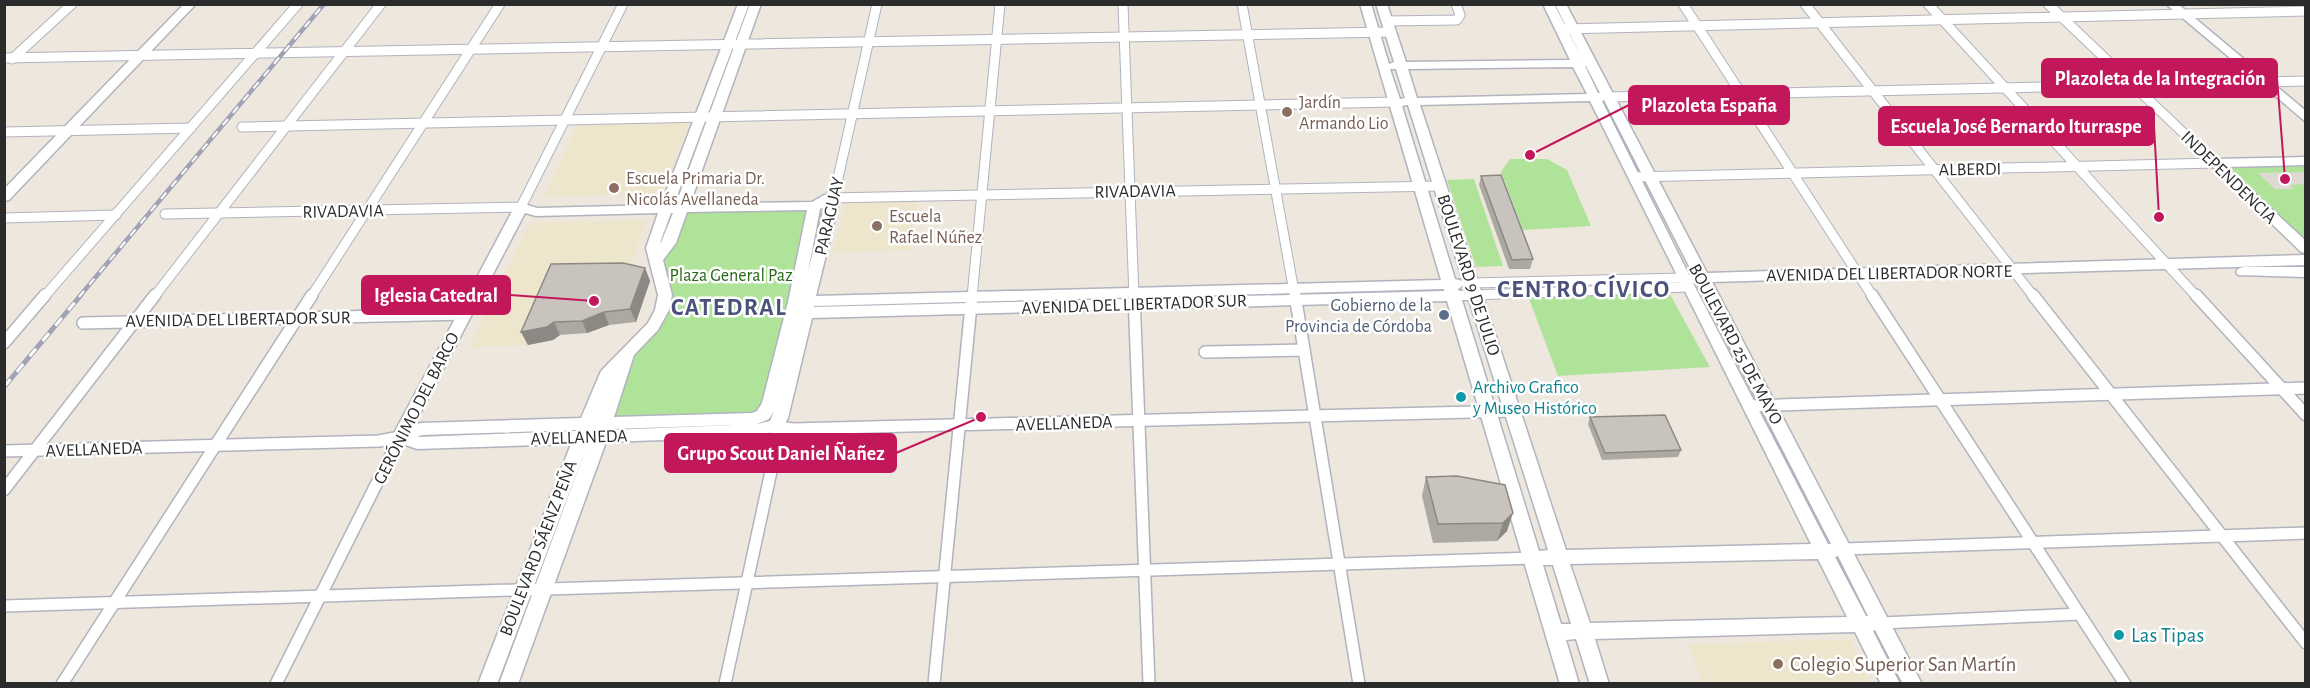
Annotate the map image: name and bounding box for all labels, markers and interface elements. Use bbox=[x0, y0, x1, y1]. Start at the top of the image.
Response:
callout: Plazoleta de la Integración bbox=[2042, 59, 2277, 97]
text: Plazoleta de la Integración bbox=[2055, 69, 2266, 89]
callout: Plazoleta España bbox=[1629, 86, 1789, 124]
place label: Jardín Armando Lio bbox=[1299, 94, 1389, 133]
text: Plazoleta España bbox=[1641, 96, 1777, 116]
marker: Jardín Armando Lio bbox=[1280, 105, 1294, 119]
callout: Escuela José Bernardo Iturraspe bbox=[1879, 107, 2154, 145]
text: Escuela José Bernardo Iturraspe bbox=[1890, 117, 2142, 137]
street label: INDEPENDENCIA bbox=[2177, 128, 2280, 228]
street label: ALBERDI bbox=[1939, 160, 2002, 180]
place label: Escuela Primaria Dr. Nicolás Avellaneda bbox=[626, 170, 765, 209]
street label: PARAGUAY bbox=[812, 175, 848, 257]
marker: Escuela Primaria Dr. Nicolás Avellaneda bbox=[607, 181, 621, 195]
street label: RIVADAVIA bbox=[1094, 182, 1176, 202]
street label: BOULEVARD 9 DE JULIO bbox=[1433, 193, 1503, 358]
street label: RIVADAVIA bbox=[302, 202, 384, 222]
place label: Escuela Rafael Núñez bbox=[889, 208, 982, 247]
marker: Escuela Rafael Núñez bbox=[870, 219, 884, 233]
street label: BOULEVARD 25 DE MAYO bbox=[1685, 261, 1785, 428]
street label: AVENIDA DEL LIBERTADOR NORTE bbox=[1766, 263, 2012, 285]
park label: Plaza General Paz bbox=[669, 267, 793, 285]
district label: CENTRO CÍVICO bbox=[1497, 274, 1671, 302]
callout: Iglesia Catedral bbox=[362, 276, 510, 314]
text: Iglesia Catedral bbox=[374, 286, 498, 306]
street label: AVENIDA DEL LIBERTADOR SUR bbox=[1021, 292, 1247, 318]
district label: CATEDRAL bbox=[671, 296, 787, 320]
place label: Gobierno de la Provincia de Córdoba bbox=[1285, 297, 1432, 336]
marker: Gobierno de la Provincia de Córdoba bbox=[1437, 308, 1451, 322]
street label: AVENIDA DEL LIBERTADOR SUR bbox=[125, 309, 351, 331]
street label: GERÓNIMO DEL BARCO bbox=[368, 328, 463, 487]
place label: Archivo Grafico y Museo Histórico bbox=[1472, 379, 1597, 418]
marker: Archivo Grafico y Museo Histórico bbox=[1454, 390, 1468, 404]
street label: AVELLANEDA bbox=[1015, 413, 1113, 435]
street label: AVELLANEDA bbox=[530, 427, 628, 449]
callout: Grupo Scout Daniel Ñañez bbox=[665, 434, 896, 472]
street label: AVELLANEDA bbox=[45, 439, 143, 461]
text: Grupo Scout Daniel Ñañez bbox=[677, 441, 885, 464]
street label: BOULEVARD SÁENZ PEÑA bbox=[494, 457, 581, 639]
place label: Las Tipas bbox=[2131, 625, 2204, 646]
marker: Las Tipas bbox=[2112, 628, 2126, 642]
place label: Colegio Superior San Martín bbox=[1790, 654, 2016, 675]
marker: Colegio Superior San Martín bbox=[1771, 657, 1785, 671]

